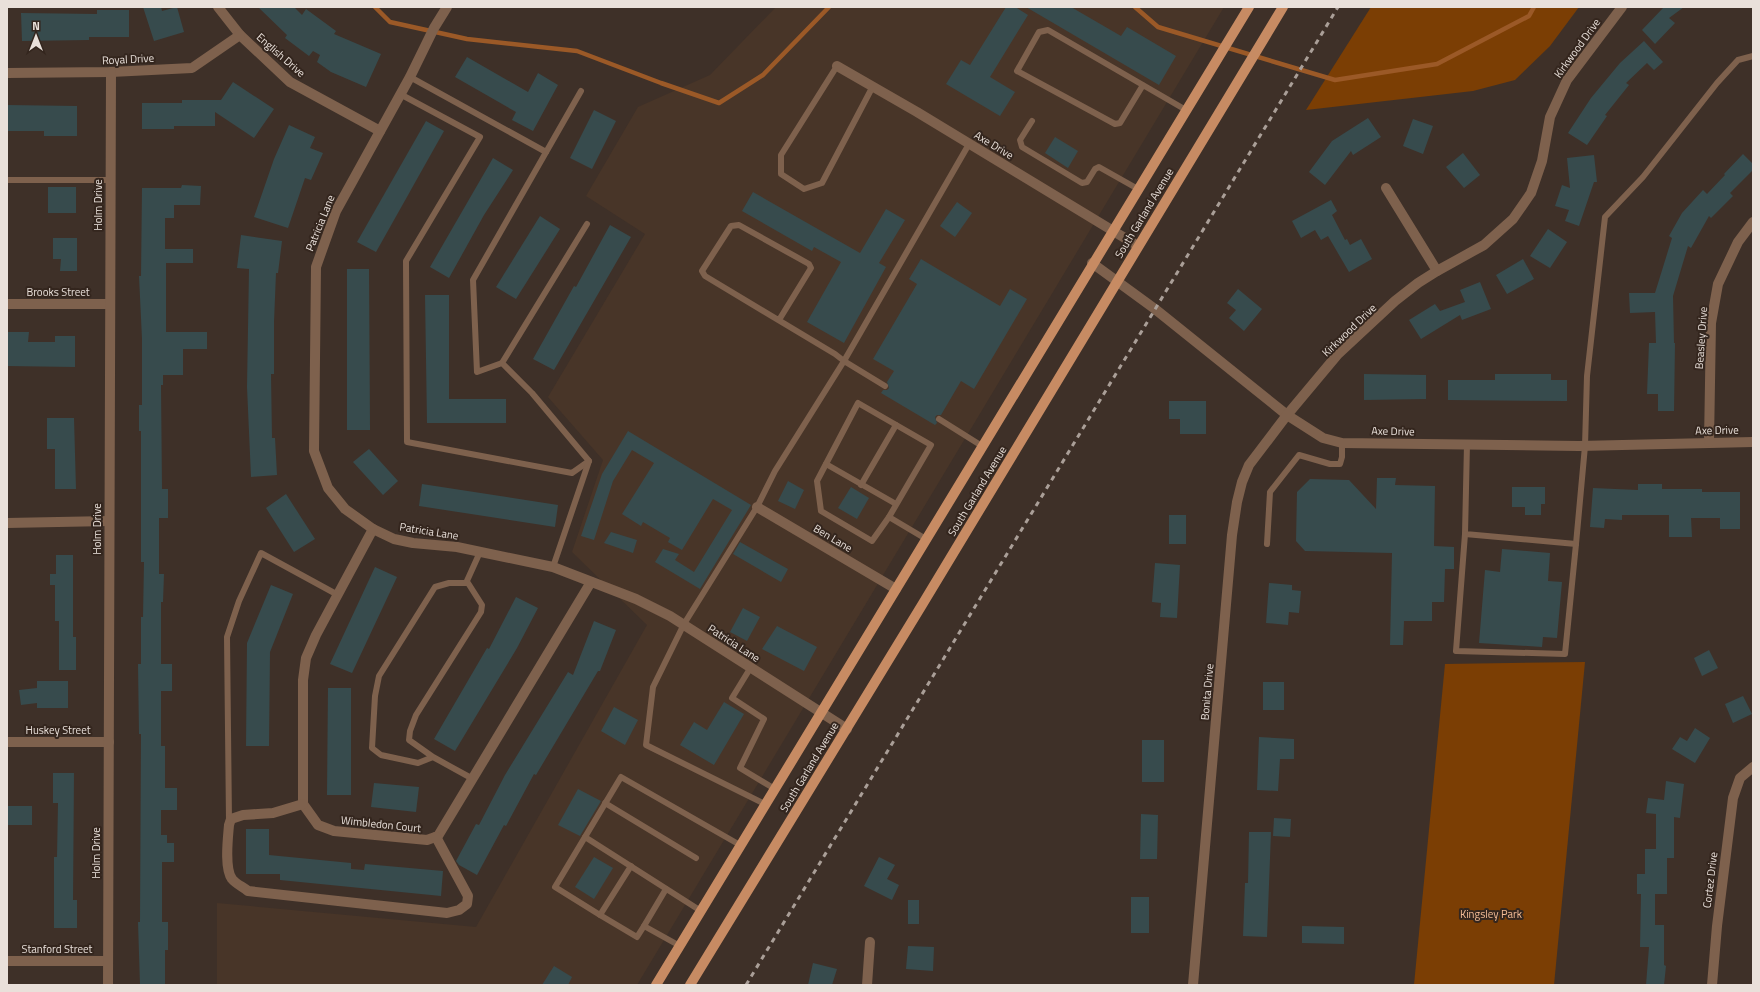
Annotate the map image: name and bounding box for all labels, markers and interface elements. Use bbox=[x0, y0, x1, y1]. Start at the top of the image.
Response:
street label: Kirkwood Drive bbox=[1550, 15, 1604, 81]
north arrow bbox=[16, 16, 56, 56]
text: N bbox=[32, 18, 40, 34]
street label: English Drive bbox=[253, 29, 309, 81]
street label: Royal Drive bbox=[102, 50, 155, 68]
street label: Axe Drive bbox=[971, 127, 1017, 163]
street label: South Garland Avenue bbox=[1111, 165, 1177, 261]
street label: Holm Drive bbox=[90, 179, 106, 231]
street label: Patricia Lane bbox=[301, 192, 339, 254]
street label: Brooks Street bbox=[26, 284, 90, 300]
street label: Kirkwood Drive bbox=[1318, 300, 1380, 360]
street label: Beasley Drive bbox=[1691, 306, 1711, 370]
street label: Axe Drive bbox=[1695, 422, 1739, 438]
street label: Axe Drive bbox=[1371, 423, 1415, 439]
street label: South Garland Avenue bbox=[944, 443, 1010, 539]
street label: Holm Drive bbox=[89, 503, 105, 555]
street label: Patricia Lane bbox=[398, 518, 460, 544]
street label: Ben Lane bbox=[810, 520, 856, 556]
street label: Patricia Lane bbox=[705, 620, 764, 666]
street label: Bonita Drive bbox=[1197, 663, 1217, 721]
street label: South Garland Avenue bbox=[776, 719, 842, 815]
street label: Huskey Street bbox=[25, 722, 91, 738]
street label: Wimbledon Court bbox=[340, 812, 422, 836]
street label: Holm Drive bbox=[88, 827, 104, 879]
street label: Cortez Drive bbox=[1699, 851, 1721, 909]
park label: Kingsley Park bbox=[1460, 906, 1523, 922]
street label: Stanford Street bbox=[22, 941, 93, 957]

